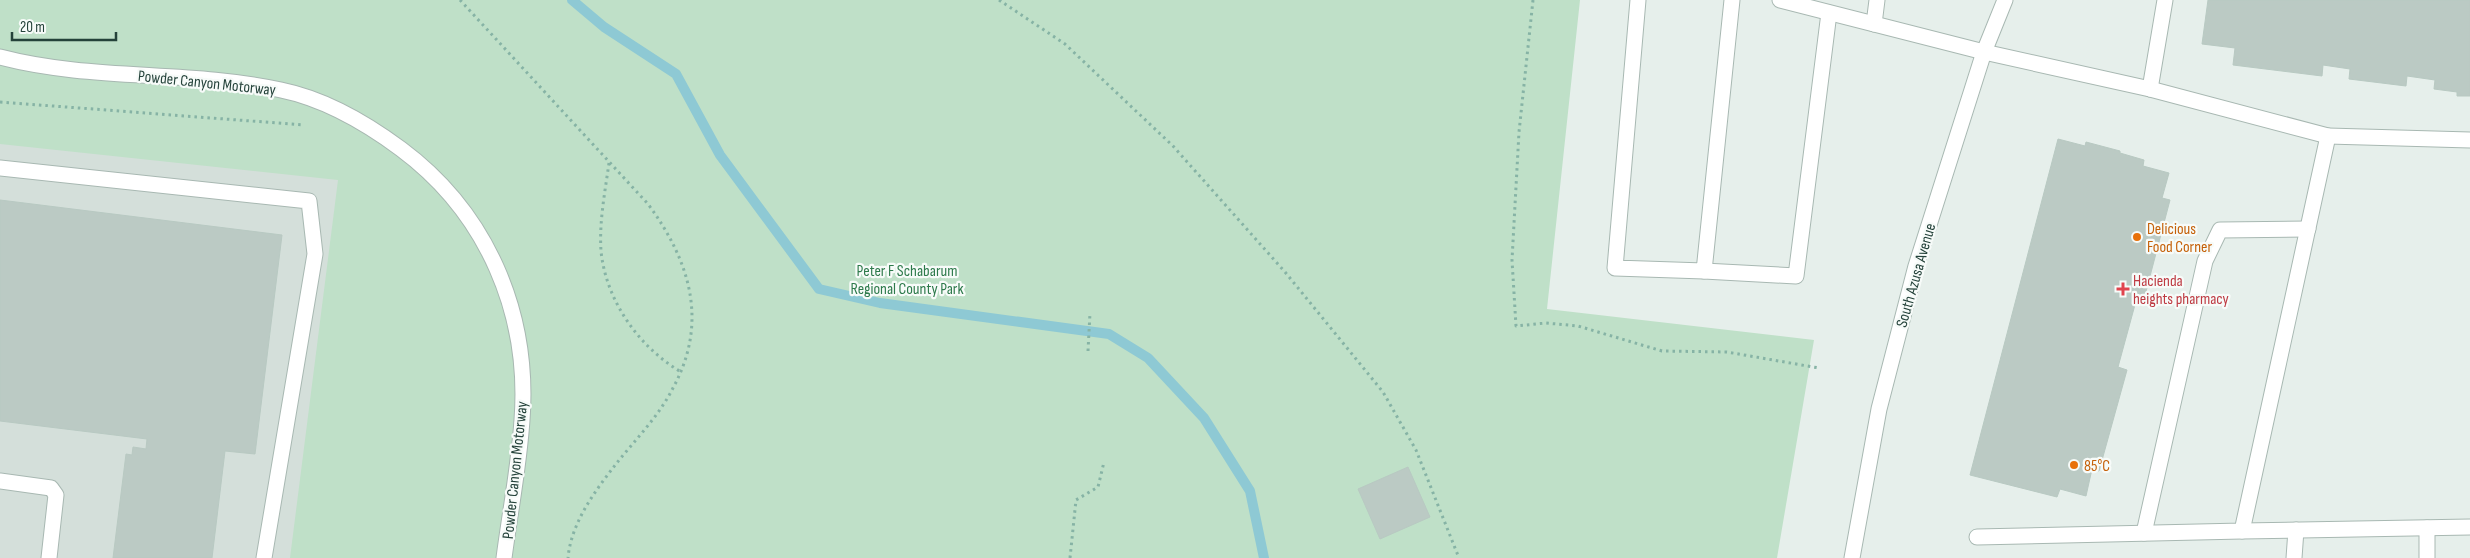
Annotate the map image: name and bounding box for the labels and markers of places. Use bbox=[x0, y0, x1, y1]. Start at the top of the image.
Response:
place label: Delicious Food Corner bbox=[2147, 220, 2212, 257]
marker: Delicious Food Corner bbox=[2131, 231, 2143, 243]
place label: Hacienda heights pharmacy bbox=[2133, 272, 2229, 309]
marker: Hacienda heights pharmacy bbox=[2117, 283, 2129, 295]
place label: 85°C bbox=[2084, 457, 2110, 476]
marker: 85°C bbox=[2068, 459, 2080, 471]

